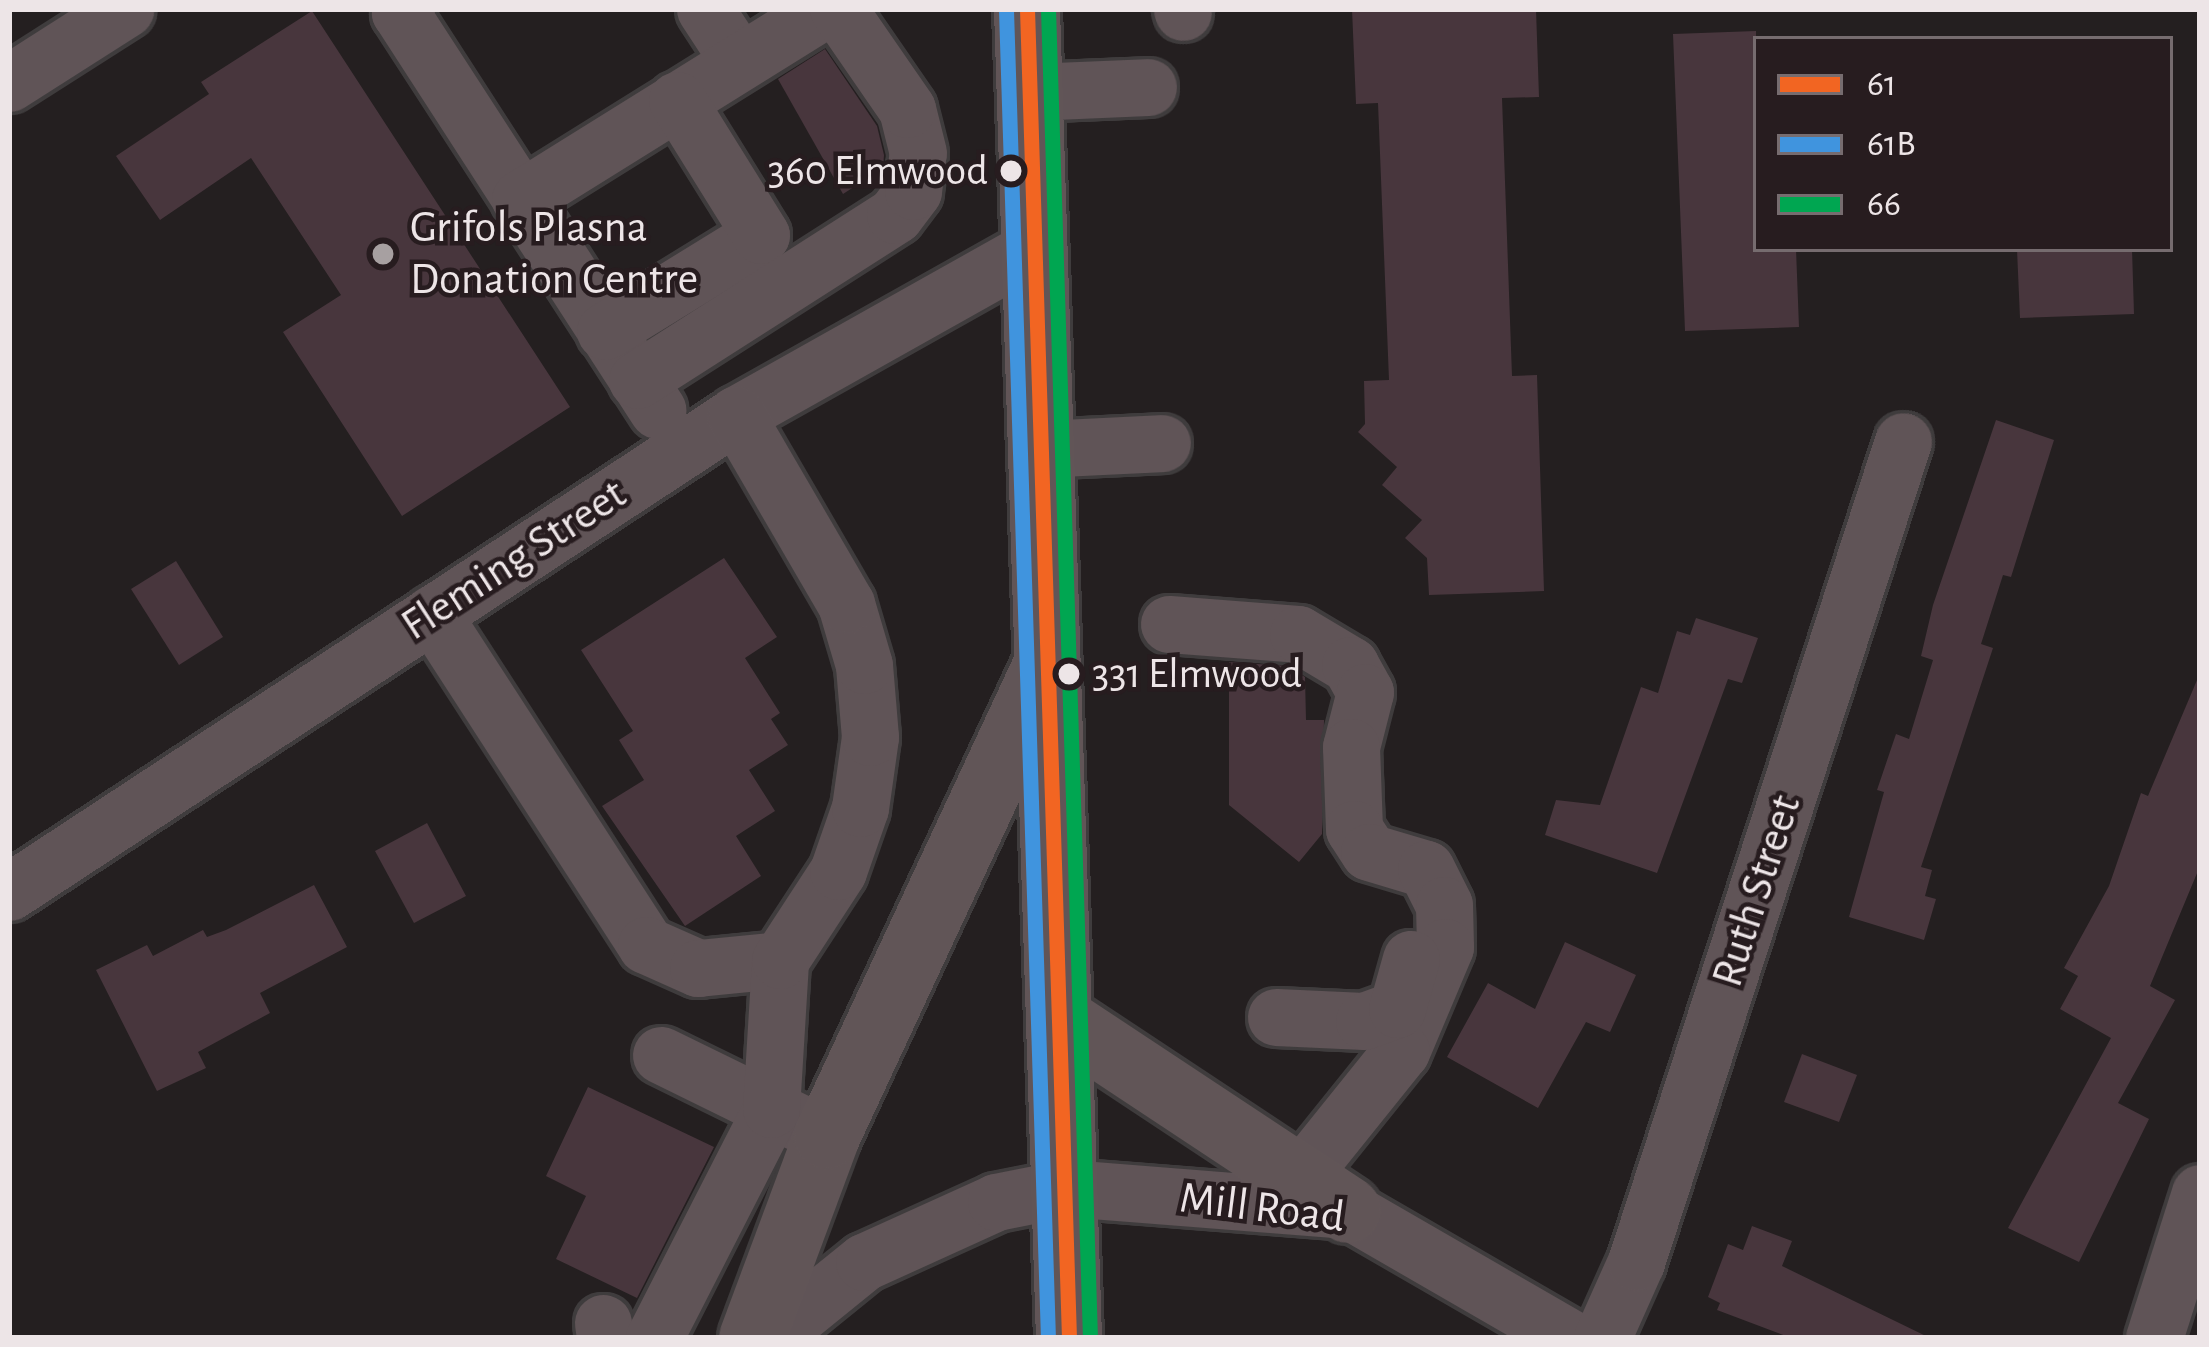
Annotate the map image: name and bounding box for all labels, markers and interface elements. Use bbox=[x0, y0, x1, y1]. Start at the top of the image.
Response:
legend bbox=[1753, 36, 2173, 252]
text: 61 bbox=[1867, 66, 1896, 102]
text: 61B bbox=[1867, 126, 1916, 162]
place label: 360 Elmwood bbox=[768, 146, 988, 196]
marker: 360 Elmwood bbox=[1000, 160, 1022, 182]
text: 66 bbox=[1867, 186, 1901, 222]
place label: Grifols Plasna Donation Centre bbox=[410, 201, 698, 307]
marker: Grifols Plasna Donation Centre bbox=[367, 238, 399, 270]
street label: Fleming Street bbox=[392, 467, 636, 653]
place label: 331 Elmwood bbox=[1092, 649, 1302, 699]
marker: 331 Elmwood bbox=[1058, 663, 1080, 685]
street label: Ruth Street bbox=[1701, 788, 1813, 994]
street label: Mill Road bbox=[1177, 1171, 1347, 1245]

